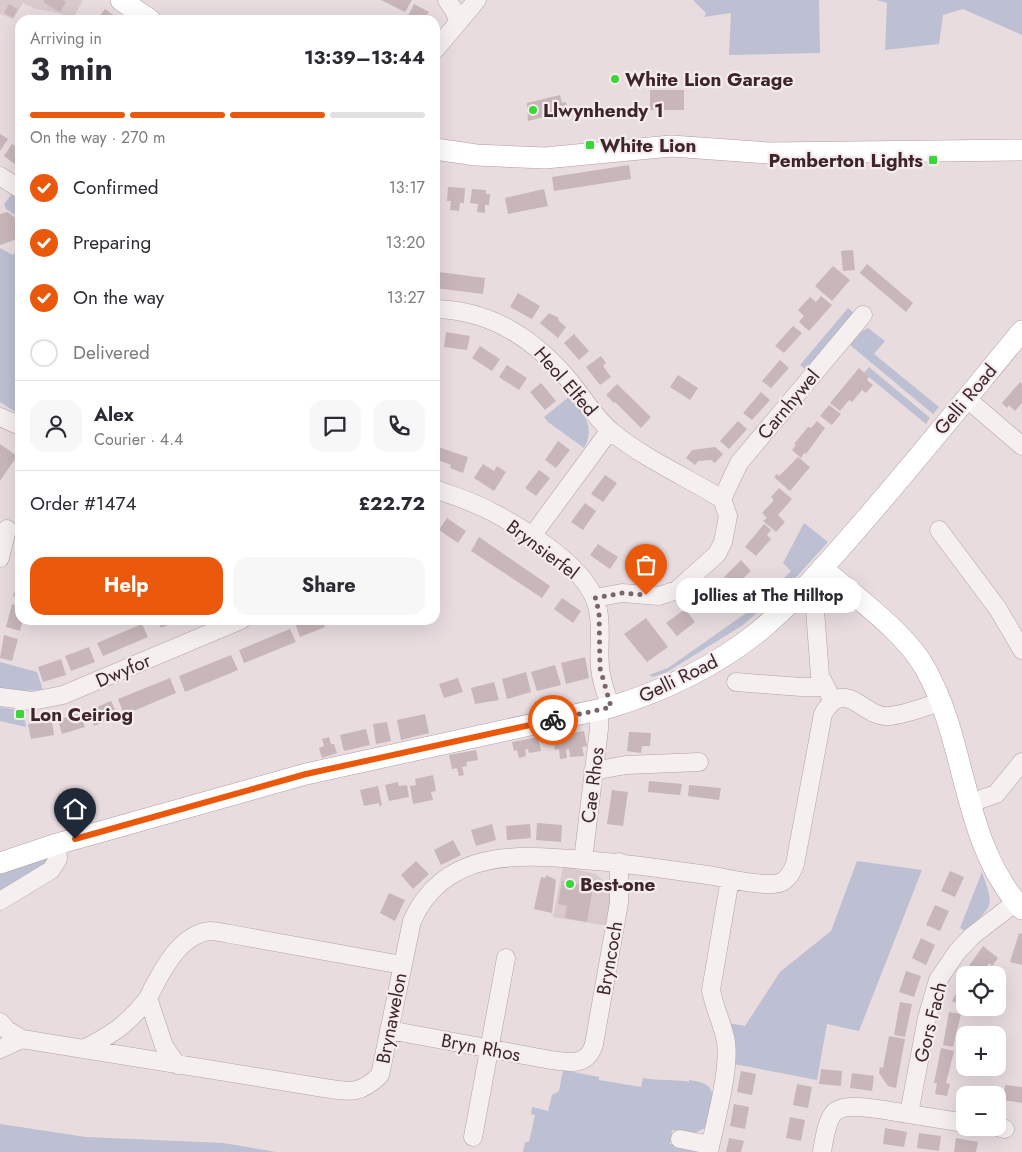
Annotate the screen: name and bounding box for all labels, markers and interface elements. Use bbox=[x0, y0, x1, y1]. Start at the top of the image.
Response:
text: Arriving in bbox=[30, 27, 102, 50]
text: 13:39–13:44 bbox=[304, 44, 425, 71]
text: 3 min bbox=[30, 46, 113, 92]
place label: White Lion Garage bbox=[625, 66, 793, 93]
marker: White Lion Garage bbox=[609, 73, 621, 85]
place label: Llwynhendy 1 bbox=[543, 97, 664, 124]
marker: Llwynhendy 1 bbox=[527, 104, 539, 116]
text: On the way · 270 m bbox=[30, 126, 165, 149]
place label: White Lion bbox=[600, 132, 696, 159]
marker: White Lion bbox=[584, 139, 596, 151]
place label: Pemberton Lights bbox=[769, 147, 923, 174]
marker: Pemberton Lights bbox=[927, 154, 939, 166]
icon: check bbox=[30, 174, 58, 202]
text: Confirmed bbox=[73, 174, 159, 201]
text: 13:17 bbox=[389, 176, 425, 199]
icon: check bbox=[30, 229, 58, 257]
text: Preparing bbox=[73, 229, 151, 256]
text: 13:20 bbox=[386, 231, 425, 254]
icon: check bbox=[30, 284, 58, 312]
text: On the way bbox=[73, 284, 164, 311]
text: 13:27 bbox=[387, 286, 425, 309]
text: Delivered bbox=[73, 339, 150, 366]
street label: Heol Elfed bbox=[528, 341, 604, 422]
street label: Gelli Road bbox=[928, 358, 1003, 441]
street label: Carnhywel bbox=[751, 363, 826, 445]
button: person bbox=[30, 400, 82, 452]
button: chat bbox=[309, 400, 361, 452]
button: phone bbox=[373, 400, 425, 452]
text: Alex bbox=[94, 401, 134, 428]
text: Courier · 4.4 bbox=[94, 428, 183, 451]
text: Order #1474 bbox=[30, 490, 137, 517]
text: £22.72 bbox=[358, 490, 425, 517]
street label: Brynsierfel bbox=[501, 513, 585, 586]
pin bbox=[625, 544, 667, 595]
icon: bag bbox=[632, 551, 660, 579]
button: Help bbox=[30, 557, 223, 615]
button: Share bbox=[233, 557, 425, 615]
callout: Jollies at The Hilltop bbox=[676, 578, 861, 612]
text: Jollies at The Hilltop bbox=[694, 584, 843, 607]
street label: Dwyfor bbox=[92, 647, 155, 694]
street label: Gelli Road bbox=[634, 648, 722, 709]
courier bbox=[528, 695, 578, 745]
place label: Lon Ceiriog bbox=[30, 701, 133, 728]
icon: bike bbox=[539, 706, 567, 734]
marker: Lon Ceiriog bbox=[14, 708, 26, 720]
street label: Cae Rhos bbox=[574, 745, 611, 825]
pin bbox=[54, 788, 96, 839]
icon: home bbox=[61, 795, 89, 823]
place label: Best-one bbox=[580, 871, 656, 898]
marker: Best-one bbox=[564, 878, 576, 890]
street label: Bryncoch bbox=[590, 919, 629, 997]
map controls bbox=[956, 966, 1006, 1136]
button: locate bbox=[956, 966, 1006, 1016]
street label: Brynawelon bbox=[369, 970, 414, 1066]
street label: Gors Fach bbox=[907, 979, 954, 1065]
button: + bbox=[956, 1026, 1006, 1076]
street label: Bryn Rhos bbox=[439, 1027, 523, 1068]
button: − bbox=[956, 1086, 1006, 1136]

